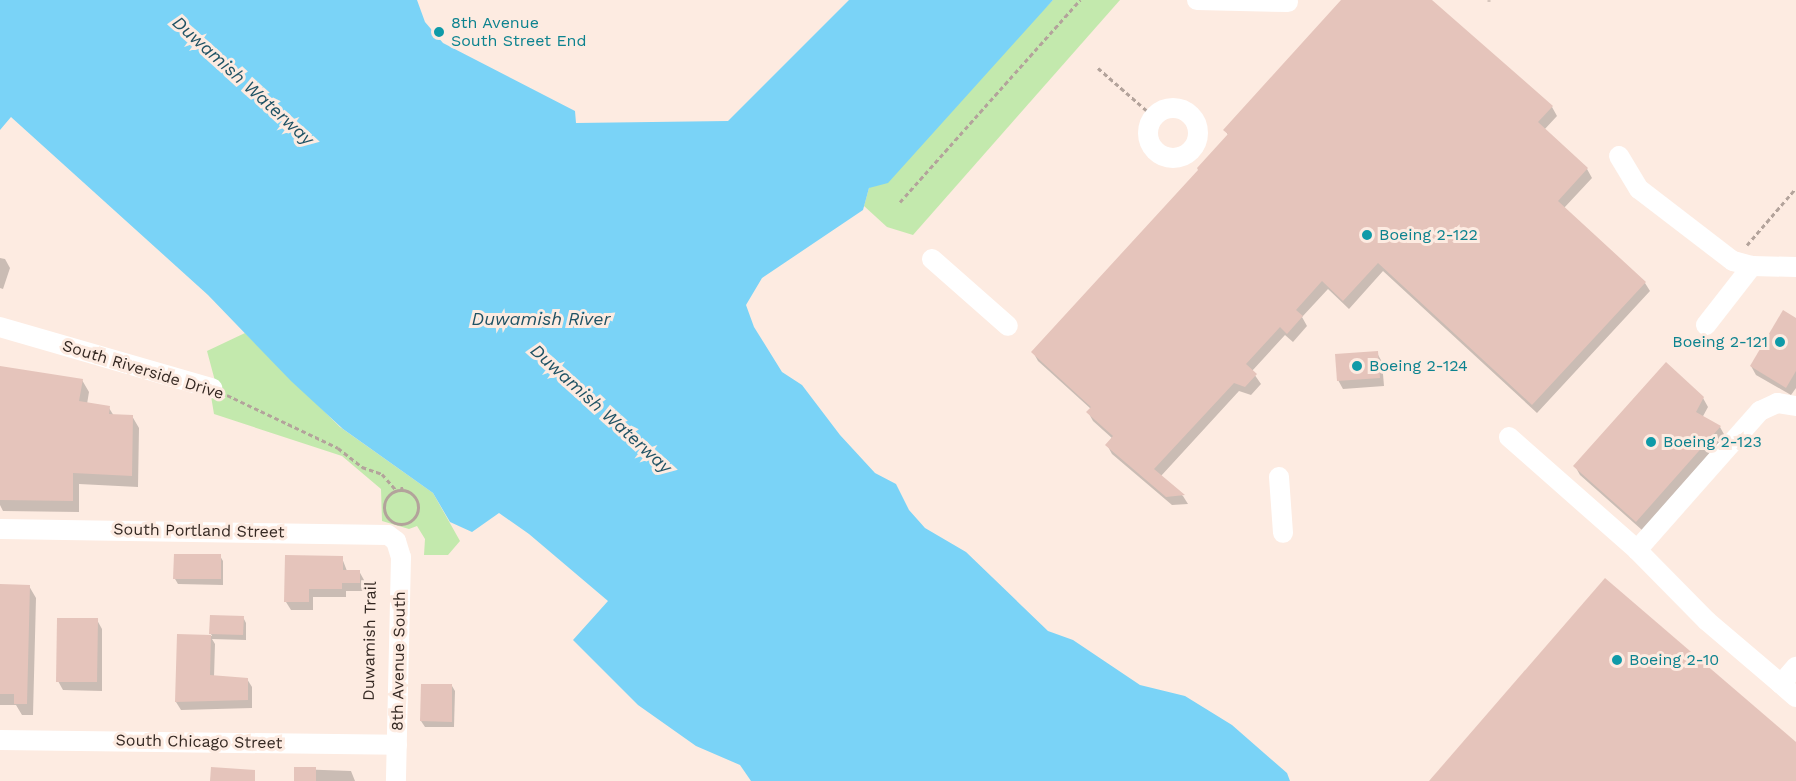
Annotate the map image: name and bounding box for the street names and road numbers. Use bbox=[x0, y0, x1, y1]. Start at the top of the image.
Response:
street label: South Riverside Drive bbox=[60, 336, 226, 404]
street label: South Portland Street bbox=[113, 520, 285, 542]
street label: Duwamish Trail bbox=[359, 581, 381, 701]
street label: 8th Avenue South bbox=[388, 591, 410, 731]
street label: South Chicago Street bbox=[116, 731, 282, 753]

